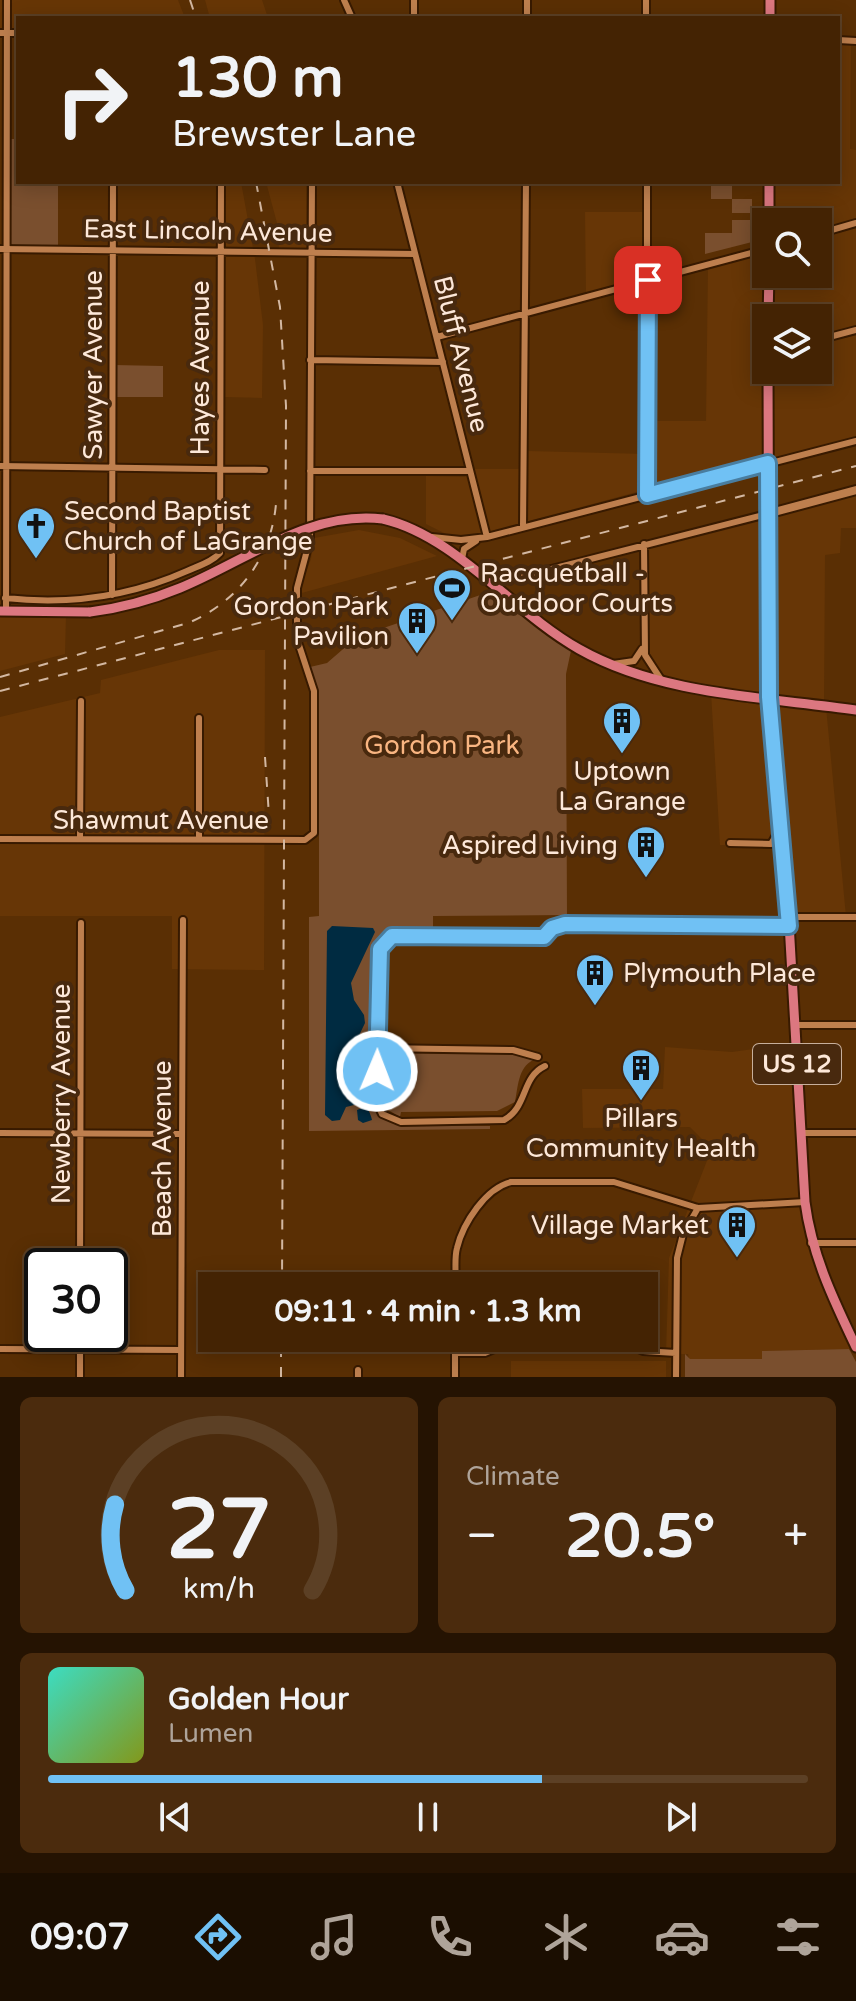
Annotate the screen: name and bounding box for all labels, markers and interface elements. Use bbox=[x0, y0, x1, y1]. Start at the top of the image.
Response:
text: 130 m bbox=[172, 45, 343, 112]
icon: right bbox=[40, 48, 144, 152]
text: Brewster Lane bbox=[172, 113, 416, 156]
map controls bbox=[752, 208, 832, 384]
button: search bbox=[752, 208, 832, 288]
street label: East Lincoln Avenue bbox=[83, 213, 333, 249]
pin bbox=[614, 246, 682, 314]
icon: arrive bbox=[626, 258, 670, 302]
street label: Sawyer Avenue bbox=[78, 270, 109, 460]
street label: Bluff Avenue bbox=[427, 273, 495, 435]
street label: Hayes Avenue bbox=[185, 281, 216, 455]
button: layers bbox=[752, 304, 832, 384]
place label: Second Baptist Church of LaGrange bbox=[64, 496, 313, 557]
church icon: Second Baptist Church of LaGrange bbox=[15, 505, 57, 560]
place label: Racquetball - Outdoor Courts bbox=[480, 558, 673, 619]
sports icon: Racquetball - Outdoor Courts bbox=[431, 567, 473, 622]
place label: Gordon Park Pavilion bbox=[234, 591, 389, 652]
building icon: Gordon Park Pavilion bbox=[396, 600, 438, 655]
building icon: Uptown La Grange bbox=[601, 700, 643, 755]
park label: Gordon Park bbox=[364, 730, 520, 761]
place label: Uptown La Grange bbox=[558, 756, 686, 817]
street label: Shawmut Avenue bbox=[53, 805, 269, 836]
building icon: Aspired Living bbox=[625, 824, 667, 879]
place label: Aspired Living bbox=[442, 830, 618, 861]
building icon: Plymouth Place bbox=[574, 952, 616, 1007]
place label: Plymouth Place bbox=[623, 958, 816, 989]
street label: Newberry Avenue bbox=[46, 984, 77, 1204]
position arrow bbox=[335, 1029, 419, 1113]
road number: US 12 bbox=[753, 1044, 841, 1084]
building icon: Pillars Community Health bbox=[620, 1047, 662, 1102]
street label: Beach Avenue bbox=[147, 1061, 178, 1237]
place label: Pillars Community Health bbox=[526, 1103, 756, 1164]
building icon: Village Market bbox=[716, 1204, 758, 1259]
place label: Village Market bbox=[531, 1210, 709, 1241]
speed limit sign: 30 bbox=[24, 1248, 128, 1352]
text: 09:11 · 4 min · 1.3 km bbox=[274, 1293, 582, 1330]
text: Climate bbox=[466, 1461, 560, 1492]
text: 27 bbox=[167, 1481, 271, 1581]
text: 20.5° bbox=[565, 1501, 715, 1573]
text: − bbox=[466, 1510, 497, 1563]
text: + bbox=[783, 1510, 808, 1563]
text: km/h bbox=[183, 1572, 255, 1606]
text: Golden Hour bbox=[168, 1681, 349, 1718]
text: Lumen bbox=[168, 1718, 253, 1749]
icon: previous bbox=[153, 1795, 197, 1839]
icon: pause bbox=[406, 1795, 450, 1839]
icon: next bbox=[659, 1795, 703, 1839]
icon: directions bbox=[190, 1909, 246, 1965]
icon: music bbox=[306, 1909, 362, 1965]
icon: phone bbox=[422, 1909, 478, 1965]
icon: climate bbox=[538, 1909, 594, 1965]
icon: car bbox=[654, 1909, 710, 1965]
icon: filters bbox=[770, 1909, 826, 1965]
text: 09:07 bbox=[30, 1916, 130, 1959]

